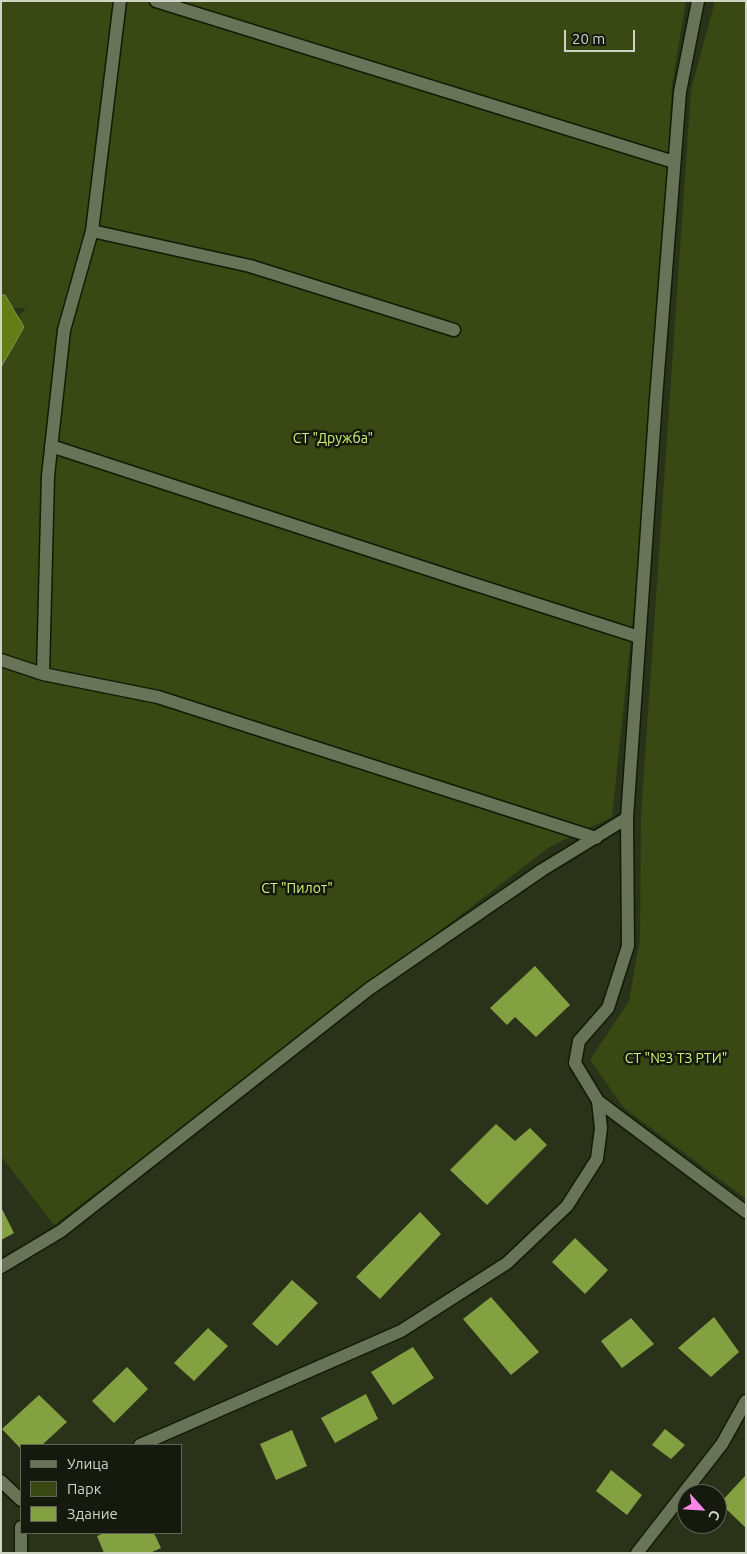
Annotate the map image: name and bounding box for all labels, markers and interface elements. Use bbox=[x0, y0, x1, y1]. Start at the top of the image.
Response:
scale bar bbox=[567, 20, 638, 52]
text: 20 m bbox=[572, 30, 605, 47]
park label: СТ "Дружба" bbox=[293, 430, 373, 446]
park label: СТ "Пилот" bbox=[261, 880, 333, 896]
park label: СТ "№3 ТЗ РТИ" bbox=[625, 1050, 727, 1066]
legend bbox=[20, 1444, 182, 1534]
text: Улица bbox=[67, 1455, 109, 1472]
text: Парк bbox=[67, 1480, 102, 1497]
north arrow bbox=[677, 1484, 727, 1534]
text: Здание bbox=[67, 1505, 118, 1522]
text: С bbox=[705, 1508, 724, 1523]

